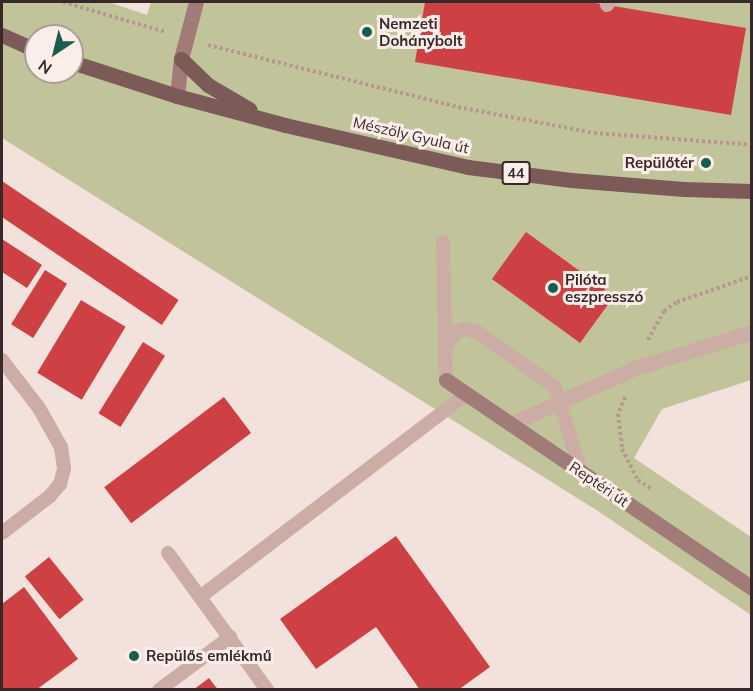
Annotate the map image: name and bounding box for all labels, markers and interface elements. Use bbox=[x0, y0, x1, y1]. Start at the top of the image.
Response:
place label: Nemzeti Dohánybolt bbox=[379, 14, 463, 49]
north arrow bbox=[24, 24, 84, 84]
marker: Nemzeti Dohánybolt bbox=[360, 25, 374, 39]
text: N bbox=[34, 55, 56, 79]
street label: Mészöly Gyula út bbox=[351, 113, 471, 157]
place label: Repülőtér bbox=[625, 154, 694, 172]
marker: Repülőtér bbox=[699, 156, 713, 170]
road number: 44 bbox=[501, 162, 531, 184]
place label: Pilóta eszpresszó bbox=[565, 270, 643, 305]
marker: Pilóta eszpresszó bbox=[546, 281, 560, 295]
street label: Reptéri út bbox=[566, 458, 632, 510]
place label: Repülős emlékmű bbox=[146, 647, 272, 665]
marker: Repülős emlékmű bbox=[127, 649, 141, 663]

